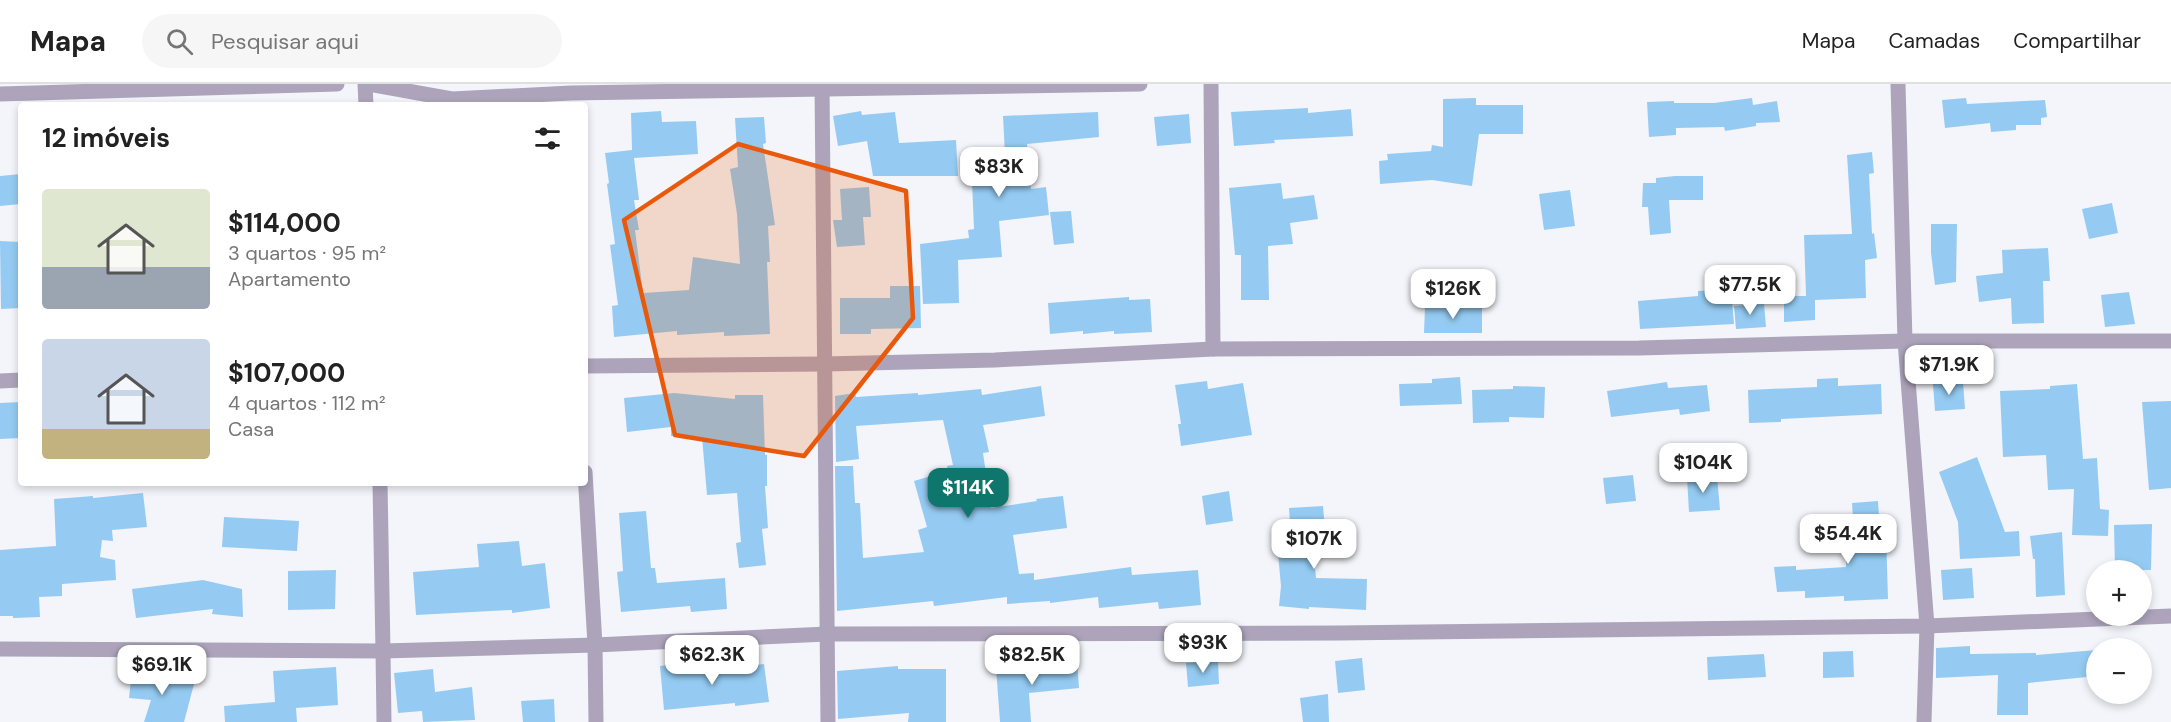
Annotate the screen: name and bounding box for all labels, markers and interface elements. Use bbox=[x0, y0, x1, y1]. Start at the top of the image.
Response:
search box bbox=[142, 14, 562, 68]
text: Mapa bbox=[30, 23, 106, 60]
icon: search bbox=[163, 25, 196, 58]
text: Pesquisar aqui bbox=[211, 27, 359, 56]
text: Mapa bbox=[1802, 27, 1855, 55]
text: Camadas bbox=[1888, 27, 1980, 55]
text: Compartilhar bbox=[2013, 27, 2141, 55]
text: 12 imóveis bbox=[42, 121, 170, 155]
icon: filters bbox=[531, 122, 564, 155]
pin: $83K bbox=[963, 147, 1035, 198]
text: $83K bbox=[974, 153, 1024, 179]
text: $114,000 bbox=[228, 206, 341, 240]
icon: home bbox=[90, 213, 162, 285]
text: 3 quartos · 95 m² bbox=[228, 240, 386, 266]
pin: $77.5K bbox=[1701, 265, 1799, 316]
text: Apartamento bbox=[228, 266, 351, 292]
pin: $126K bbox=[1411, 269, 1495, 320]
text: $77.5K bbox=[1719, 271, 1781, 297]
text: $126K bbox=[1425, 275, 1481, 301]
pin: $71.9K bbox=[1900, 345, 1998, 396]
text: $71.9K bbox=[1919, 351, 1979, 377]
text: $107,000 bbox=[228, 356, 345, 390]
icon: home bbox=[90, 363, 162, 435]
text: 4 quartos · 112 m² bbox=[228, 390, 386, 416]
text: Casa bbox=[228, 416, 274, 442]
pin: $104K bbox=[1661, 443, 1745, 494]
text: $104K bbox=[1673, 449, 1733, 475]
pin: $114K bbox=[926, 468, 1010, 519]
text: $114K bbox=[942, 474, 994, 500]
pin: $54.4K bbox=[1799, 514, 1897, 565]
pin: $107K bbox=[1272, 519, 1356, 570]
text: $54.4K bbox=[1814, 520, 1882, 546]
text: $107K bbox=[1285, 525, 1343, 551]
map controls bbox=[2086, 560, 2152, 704]
button: + bbox=[2086, 560, 2152, 626]
pin: $93K bbox=[1167, 623, 1239, 674]
text: $93K bbox=[1178, 629, 1228, 655]
pin: $62.3K bbox=[663, 635, 761, 686]
pin: $82.5K bbox=[983, 635, 1081, 686]
button: − bbox=[2086, 638, 2152, 704]
text: $62.3K bbox=[679, 641, 745, 667]
text: $82.5K bbox=[999, 641, 1065, 667]
pin: $69.1K bbox=[113, 645, 211, 696]
text: $69.1K bbox=[131, 651, 193, 677]

